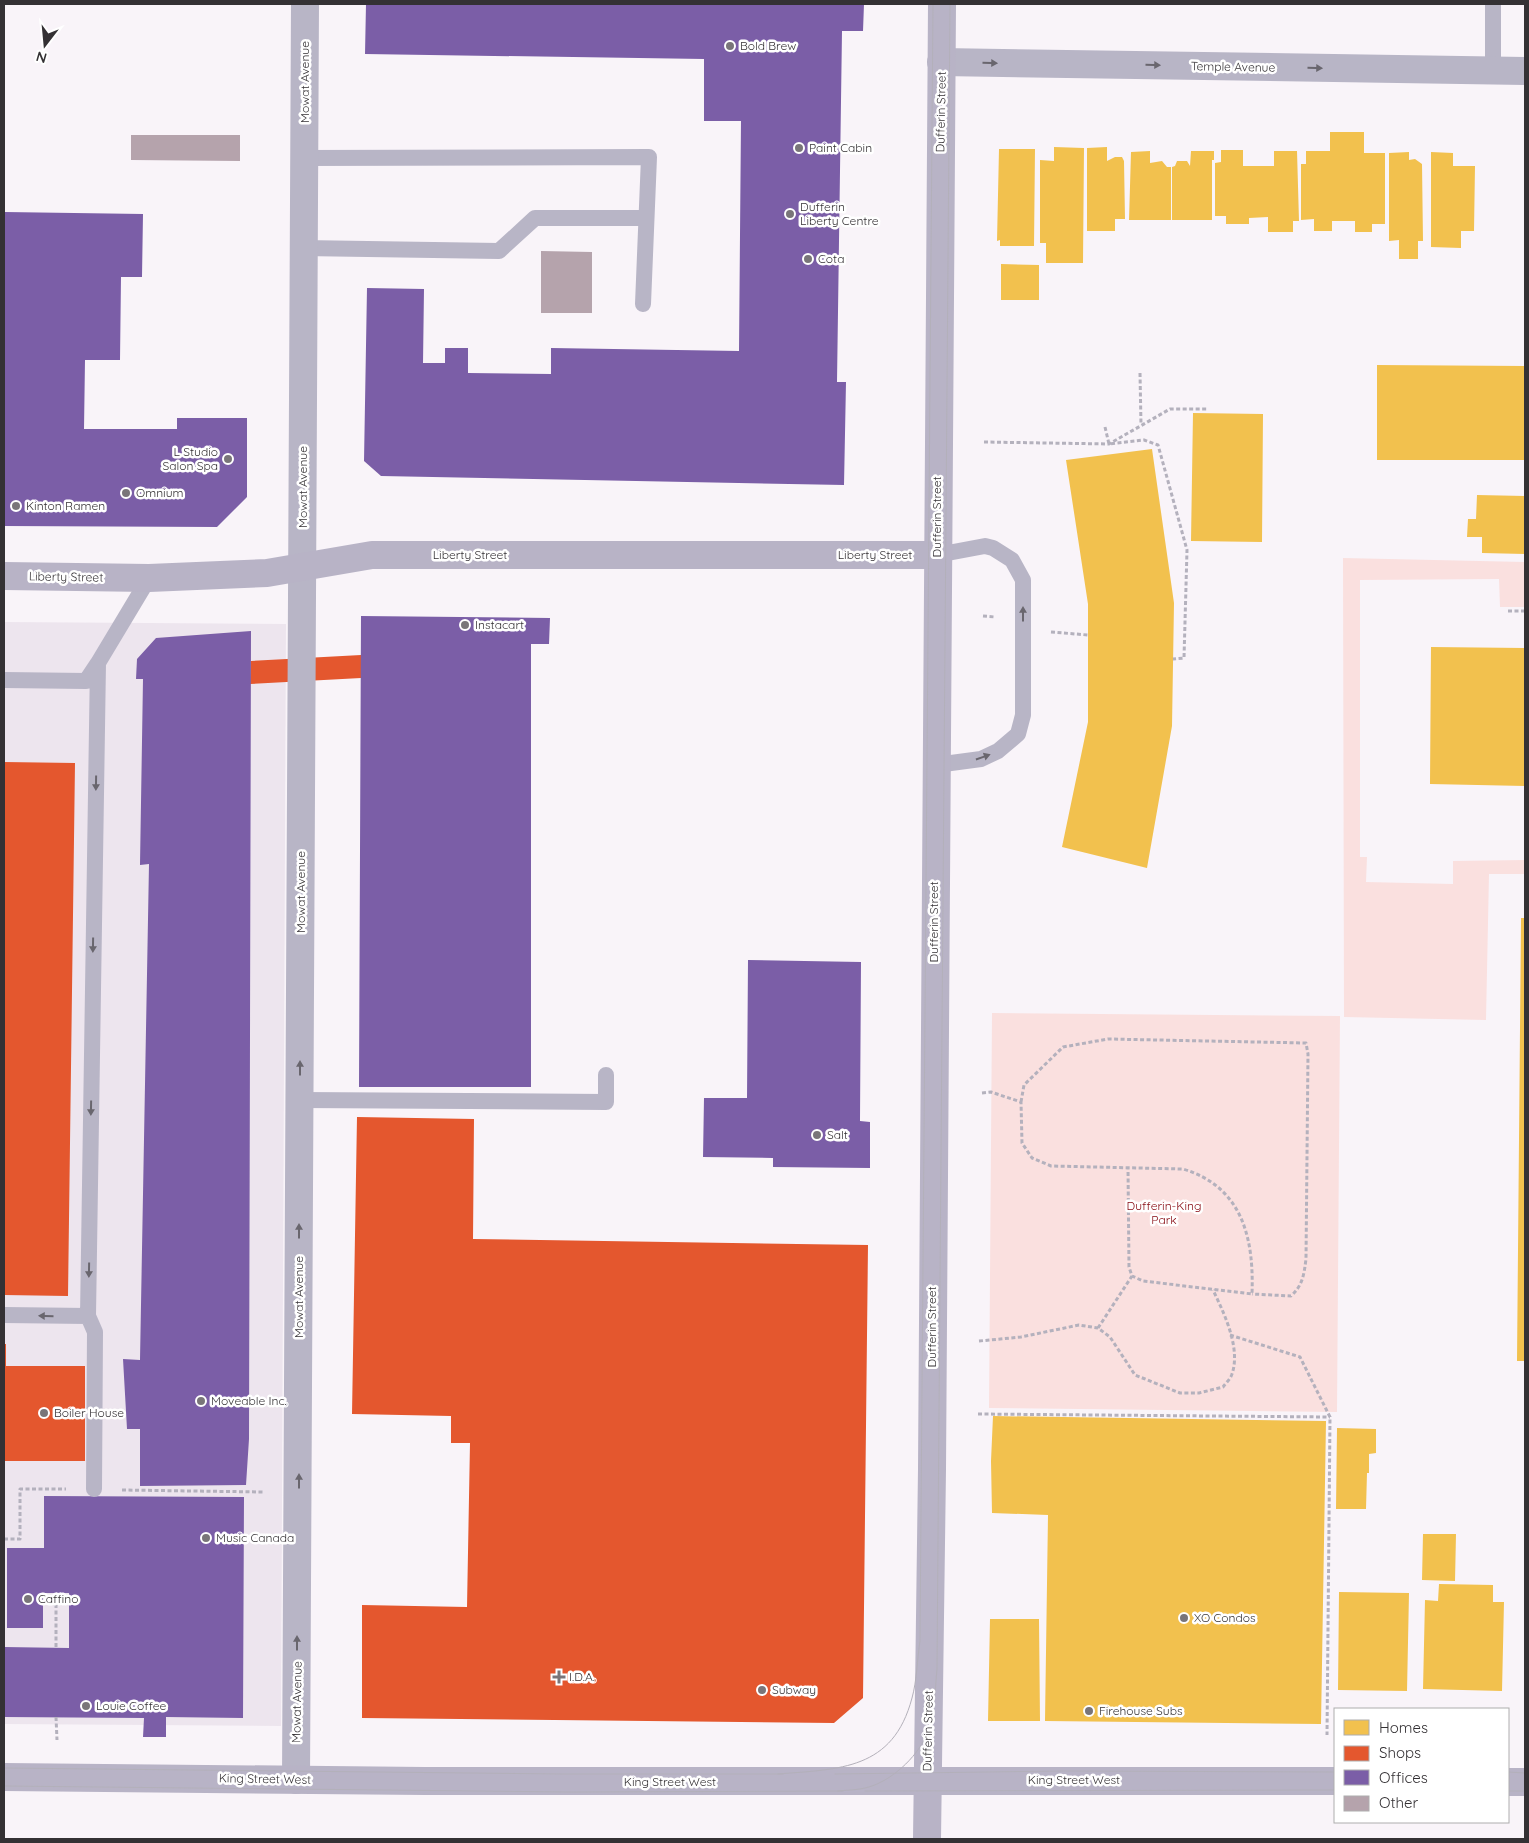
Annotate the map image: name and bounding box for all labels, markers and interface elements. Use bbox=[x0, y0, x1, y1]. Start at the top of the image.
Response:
north arrow bbox=[20, 20, 70, 70]
place label: Bold Brew bbox=[740, 38, 796, 53]
marker: Bold Brew bbox=[724, 40, 736, 52]
street label: Mowat Avenue bbox=[297, 41, 312, 123]
text: N bbox=[34, 47, 49, 68]
street label: Temple Avenue bbox=[1191, 58, 1276, 75]
one-way arrow bbox=[982, 59, 998, 67]
one-way arrow bbox=[1145, 61, 1161, 69]
one-way arrow bbox=[1307, 64, 1323, 72]
street label: Dufferin Street bbox=[932, 71, 949, 153]
place label: Paint Cabin bbox=[809, 140, 872, 155]
marker: Paint Cabin bbox=[793, 142, 805, 154]
place label: Dufferin Liberty Centre bbox=[800, 199, 879, 228]
marker: Dufferin Liberty Centre bbox=[784, 208, 796, 220]
place label: Cota bbox=[818, 251, 844, 266]
marker: Cota bbox=[802, 253, 814, 265]
place label: L Studio Salon Spa bbox=[163, 444, 218, 473]
street label: Mowat Avenue bbox=[295, 446, 310, 528]
marker: L Studio Salon Spa bbox=[222, 453, 234, 465]
street label: Dufferin Street bbox=[929, 476, 944, 558]
place label: Omnium bbox=[136, 485, 183, 500]
marker: Omnium bbox=[120, 487, 132, 499]
place label: Kinton Ramen bbox=[26, 498, 105, 513]
marker: Kinton Ramen bbox=[10, 500, 22, 512]
street label: Liberty Street bbox=[433, 547, 507, 562]
street label: Liberty Street bbox=[838, 547, 912, 562]
street label: Liberty Street bbox=[29, 568, 103, 585]
one-way arrow bbox=[1019, 606, 1027, 622]
place label: Instacart bbox=[475, 617, 524, 632]
marker: Instacart bbox=[459, 619, 471, 631]
one-way arrow bbox=[976, 753, 991, 760]
one-way arrow bbox=[92, 775, 100, 791]
street label: Mowat Avenue bbox=[293, 851, 308, 933]
street label: Dufferin Street bbox=[926, 881, 941, 963]
one-way arrow bbox=[89, 938, 97, 954]
one-way arrow bbox=[296, 1060, 304, 1076]
one-way arrow bbox=[87, 1100, 95, 1116]
place label: Salt bbox=[827, 1127, 848, 1142]
marker: Salt bbox=[811, 1129, 823, 1141]
park label: Dufferin-King Park bbox=[1127, 1198, 1201, 1227]
one-way arrow bbox=[295, 1223, 303, 1239]
street label: Mowat Avenue bbox=[291, 1256, 306, 1338]
one-way arrow bbox=[84, 1263, 92, 1279]
street label: Dufferin Street bbox=[924, 1286, 939, 1368]
one-way arrow bbox=[38, 1312, 54, 1320]
place label: Moveable Inc. bbox=[211, 1393, 287, 1408]
marker: Moveable Inc. bbox=[195, 1395, 207, 1407]
place label: Boiler House bbox=[54, 1405, 124, 1420]
marker: Boiler House bbox=[38, 1407, 50, 1419]
one-way arrow bbox=[295, 1473, 303, 1489]
place label: Music Canada bbox=[216, 1530, 294, 1545]
marker: Music Canada bbox=[200, 1532, 212, 1544]
place label: Caffino bbox=[38, 1591, 79, 1606]
marker: Caffino bbox=[22, 1593, 34, 1605]
place label: XO Condos bbox=[1194, 1610, 1256, 1625]
marker: XO Condos bbox=[1178, 1612, 1190, 1624]
one-way arrow bbox=[293, 1635, 301, 1651]
street label: Mowat Avenue bbox=[288, 1661, 305, 1743]
place label: I.D.A. bbox=[569, 1669, 595, 1684]
marker: I.D.A. bbox=[553, 1671, 565, 1683]
place label: Subway bbox=[772, 1682, 816, 1697]
marker: Subway bbox=[756, 1684, 768, 1696]
street label: Dufferin Street bbox=[919, 1690, 936, 1772]
place label: Louie Coffee bbox=[96, 1698, 167, 1713]
marker: Louie Coffee bbox=[80, 1700, 92, 1712]
place label: Firehouse Subs bbox=[1099, 1703, 1183, 1718]
marker: Firehouse Subs bbox=[1083, 1705, 1095, 1717]
legend bbox=[1334, 1708, 1509, 1823]
text: Homes bbox=[1379, 1718, 1428, 1737]
text: Shops bbox=[1379, 1743, 1421, 1762]
text: Offices bbox=[1379, 1768, 1428, 1787]
street label: King Street West bbox=[219, 1770, 311, 1787]
street label: King Street West bbox=[1028, 1772, 1120, 1787]
street label: King Street West bbox=[624, 1774, 716, 1789]
text: Other bbox=[1379, 1793, 1419, 1812]

